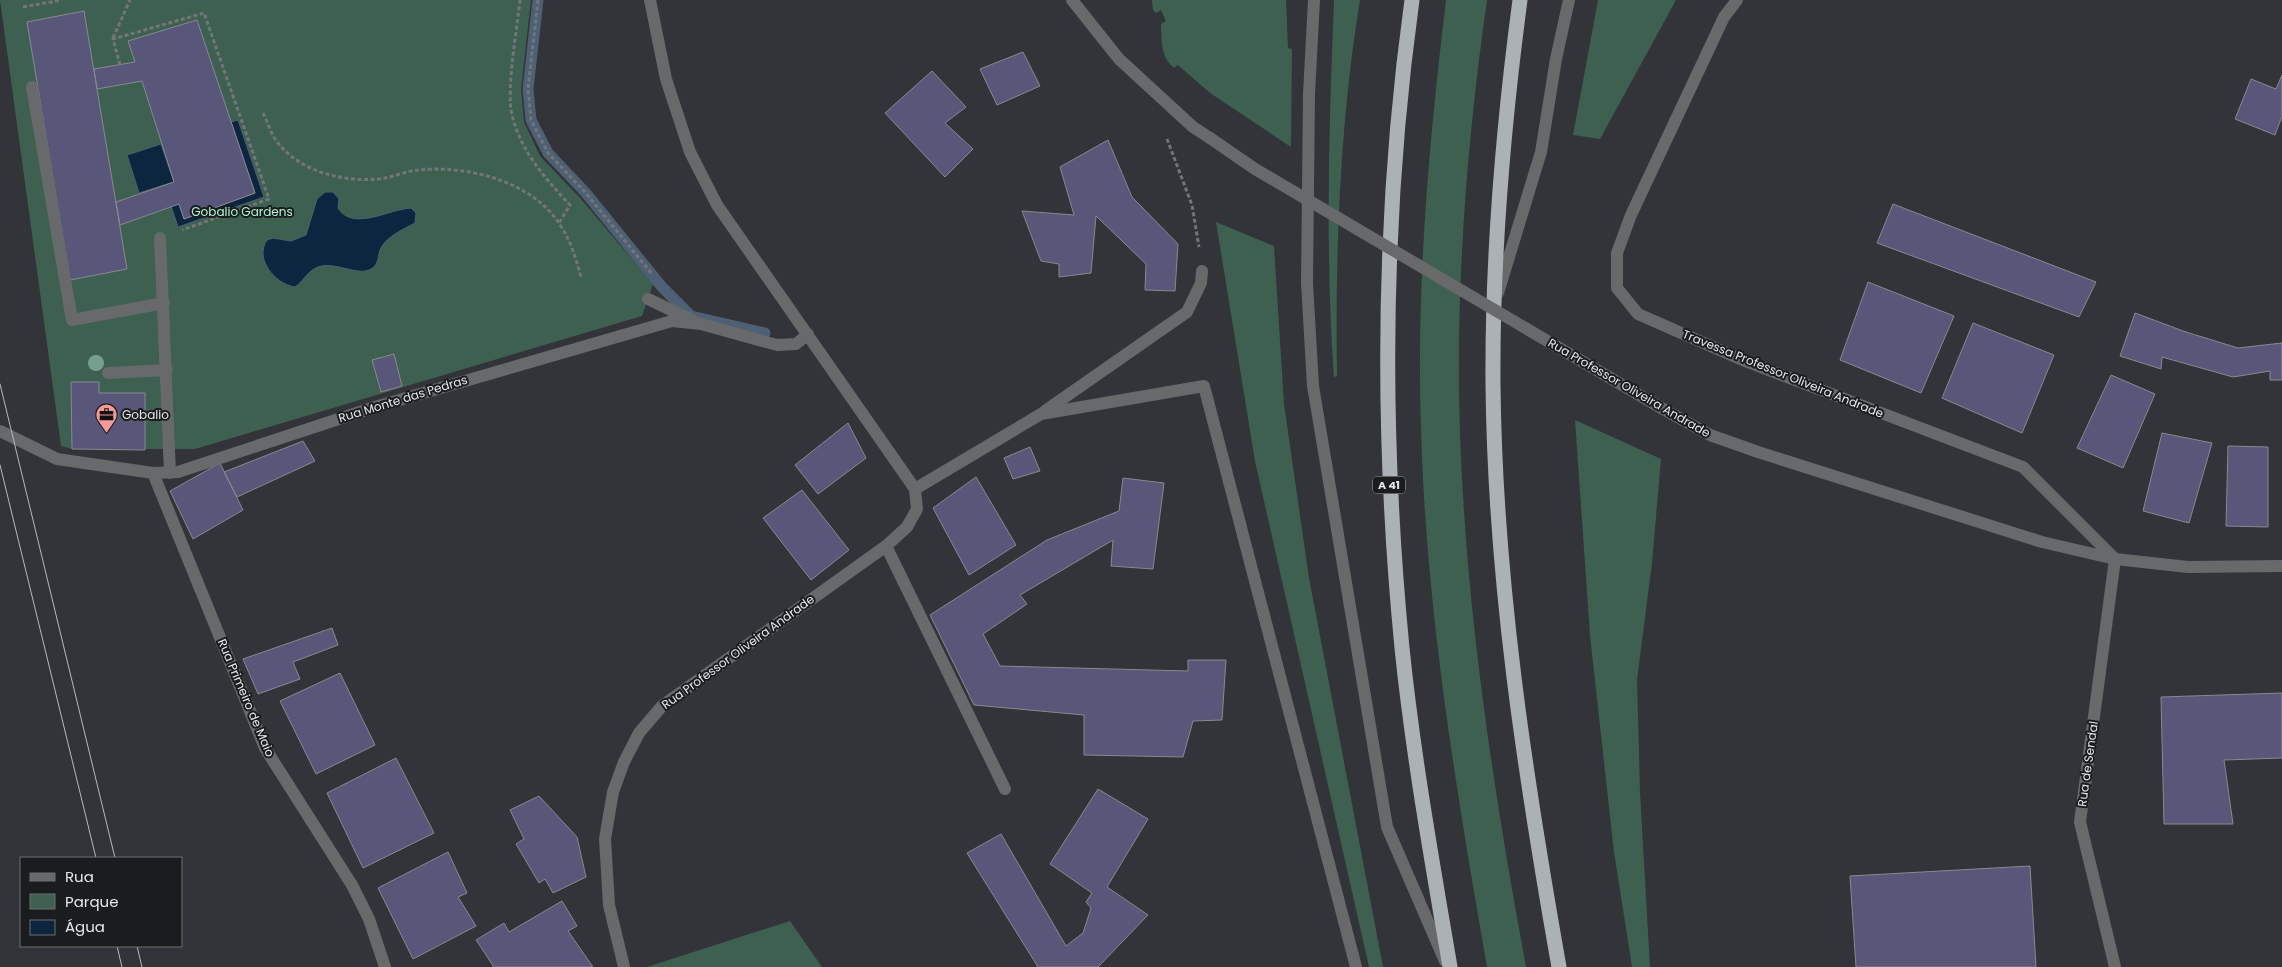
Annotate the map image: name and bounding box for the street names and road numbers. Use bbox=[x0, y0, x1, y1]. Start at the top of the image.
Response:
street label: Travessa Professor Oliveira Andrade bbox=[1680, 325, 1886, 422]
street label: Rua Professor Oliveira Andrade bbox=[1545, 334, 1714, 441]
street label: Rua Monte das Pedras bbox=[336, 371, 469, 426]
road number: A 41 bbox=[1373, 476, 1405, 494]
street label: Rua Professor Oliveira Andrade bbox=[658, 590, 818, 713]
street label: Rua Primeiro de Maio bbox=[214, 636, 279, 760]
street label: Rua de Sendal bbox=[2073, 720, 2102, 808]

